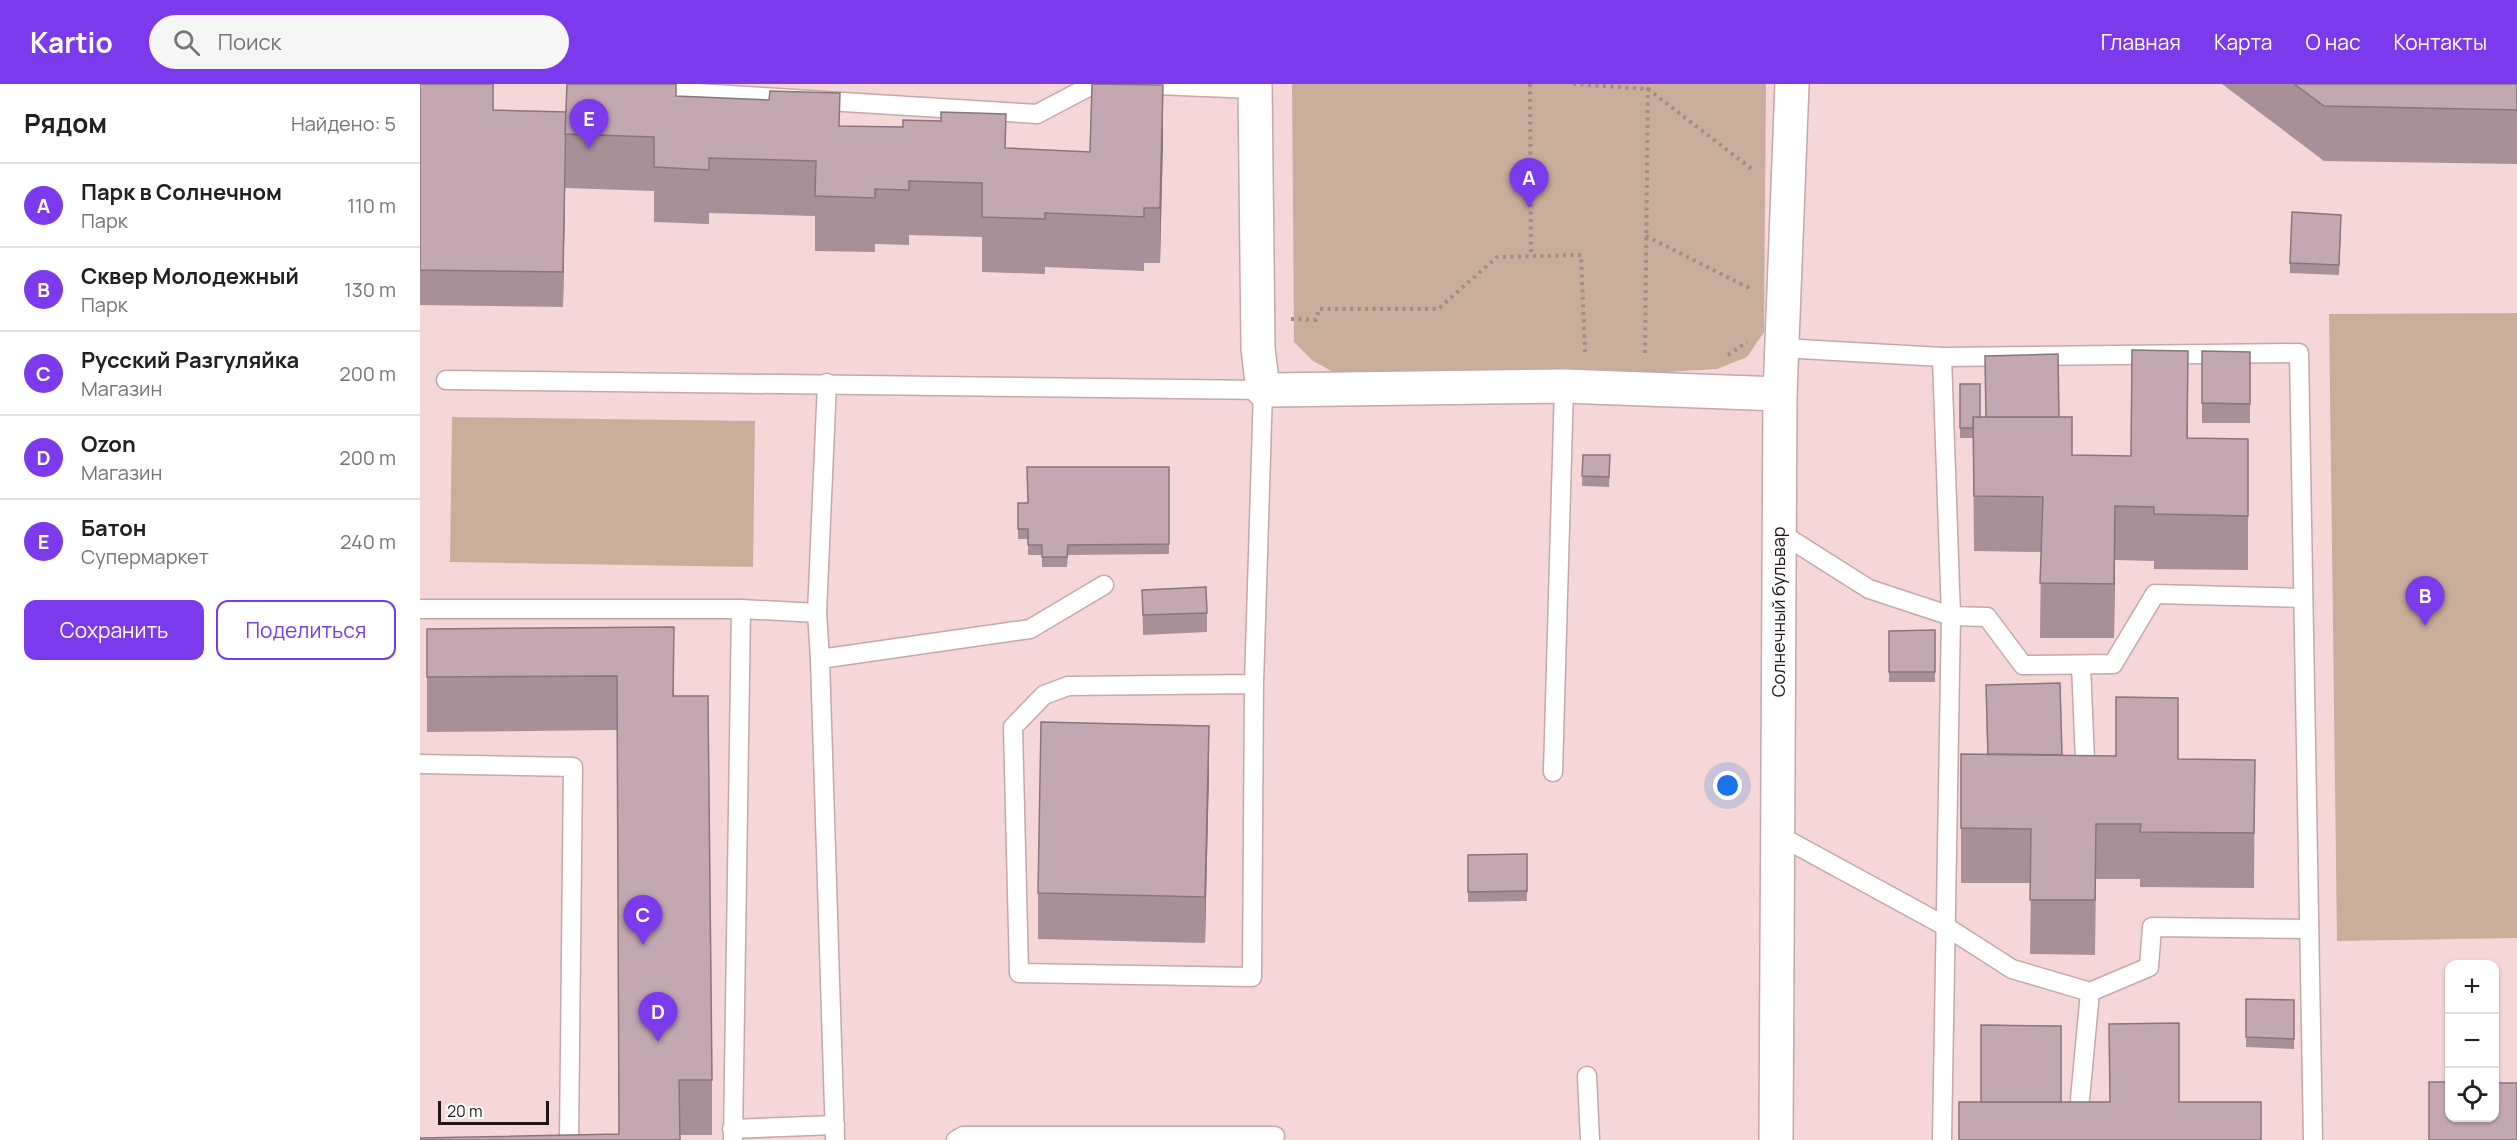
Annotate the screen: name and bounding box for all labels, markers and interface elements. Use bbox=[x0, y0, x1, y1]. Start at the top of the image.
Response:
search box bbox=[149, 15, 569, 69]
text: Kartio bbox=[30, 23, 113, 61]
icon: search bbox=[170, 26, 203, 59]
text: Поиск bbox=[218, 27, 282, 57]
text: Главная bbox=[2101, 28, 2181, 56]
text: Карта bbox=[2214, 28, 2272, 56]
text: О нас bbox=[2305, 28, 2361, 56]
text: Контакты bbox=[2394, 28, 2487, 56]
pin: E bbox=[570, 100, 608, 149]
text: Рядом bbox=[24, 105, 107, 141]
text: Найдено: 5 bbox=[291, 110, 396, 137]
pin: A bbox=[1510, 158, 1548, 208]
text: Парк в Солнечном bbox=[81, 177, 282, 207]
text: A bbox=[37, 192, 50, 219]
text: 110 m bbox=[347, 192, 396, 219]
text: Парк bbox=[81, 207, 128, 234]
text: Сквер Молодежный bbox=[81, 261, 299, 291]
text: B bbox=[37, 276, 50, 303]
text: 130 m bbox=[344, 276, 396, 303]
text: Парк bbox=[81, 291, 128, 318]
text: Русский Разгуляйка bbox=[81, 345, 299, 375]
text: C bbox=[36, 360, 51, 387]
text: 200 m bbox=[339, 360, 396, 387]
text: Магазин bbox=[81, 375, 162, 402]
text: Ozon bbox=[81, 429, 136, 459]
text: D bbox=[36, 444, 51, 471]
text: 200 m bbox=[339, 444, 396, 471]
text: Магазин bbox=[81, 459, 162, 486]
text: Батон bbox=[81, 513, 146, 543]
street label: Солнечный бульвар bbox=[1766, 527, 1790, 697]
text: E bbox=[38, 528, 49, 555]
text: 240 m bbox=[340, 528, 396, 555]
text: Супермаркет bbox=[81, 543, 209, 570]
pin: B bbox=[2406, 576, 2444, 626]
button: Сохранить bbox=[24, 600, 204, 660]
button: Поделиться bbox=[216, 600, 396, 660]
your location bbox=[1713, 771, 1742, 800]
pin: C bbox=[624, 896, 662, 945]
map controls bbox=[2445, 960, 2499, 1122]
button: + bbox=[2445, 960, 2499, 1014]
pin: D bbox=[638, 992, 678, 1042]
button: − bbox=[2445, 1014, 2499, 1068]
button: locate bbox=[2445, 1068, 2499, 1122]
scale bar bbox=[438, 1098, 549, 1126]
text: 20 m bbox=[447, 1100, 483, 1122]

